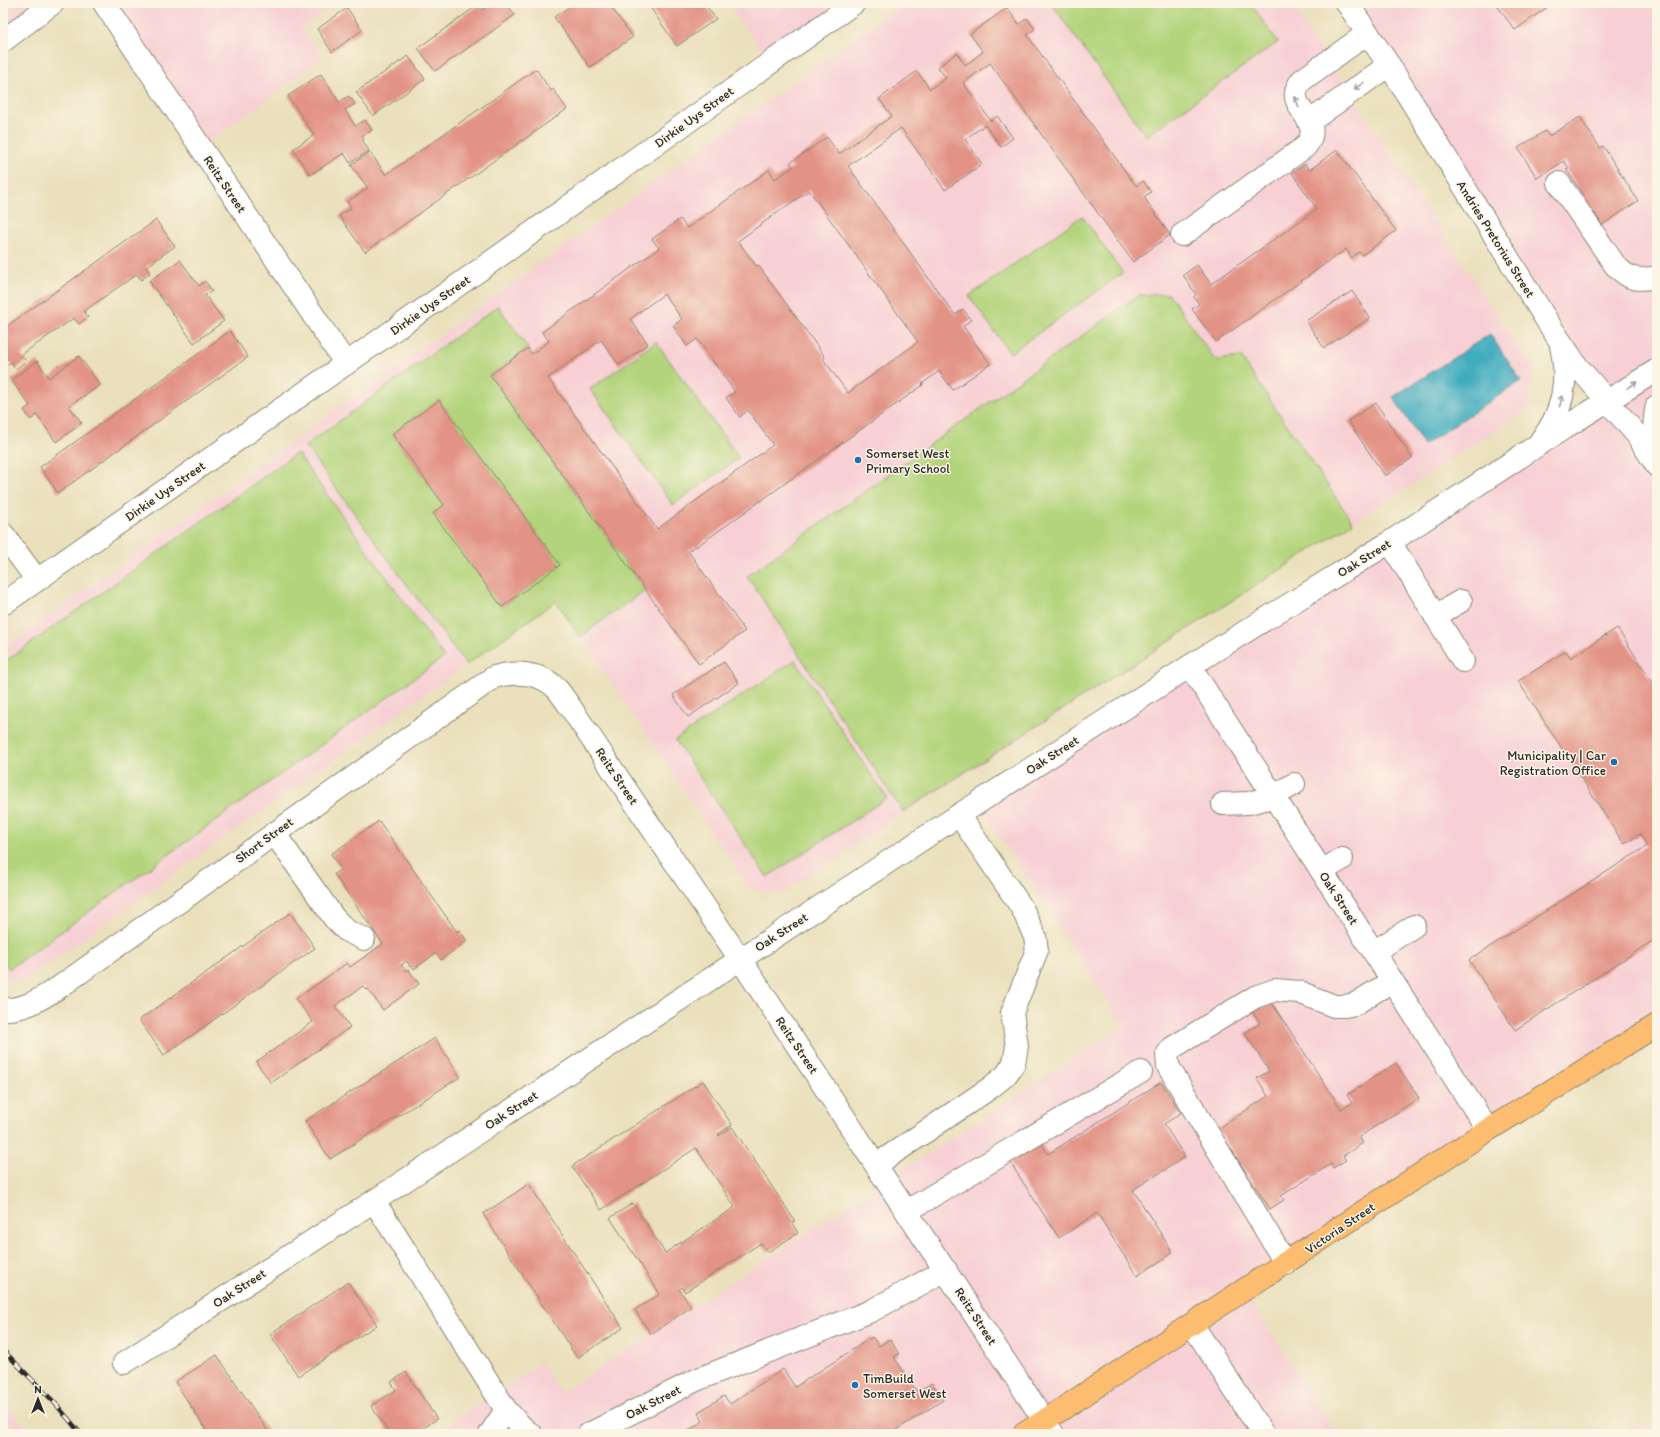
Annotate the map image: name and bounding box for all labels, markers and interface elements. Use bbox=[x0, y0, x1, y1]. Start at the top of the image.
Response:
one-way arrow bbox=[1354, 82, 1365, 90]
street label: Dirkie Uys Street bbox=[651, 83, 737, 151]
one-way arrow bbox=[1293, 96, 1301, 108]
street label: Reitz Street bbox=[200, 153, 250, 216]
street label: Andries Pretorius Street bbox=[1454, 178, 1538, 300]
street label: Dirkie Uys Street bbox=[387, 272, 473, 338]
one-way arrow bbox=[1626, 381, 1638, 389]
one-way arrow bbox=[1557, 395, 1565, 408]
place label: Somerset West Primary School bbox=[866, 446, 950, 476]
marker: Somerset West Primary School bbox=[853, 455, 863, 465]
street label: Dirkie Uys Street bbox=[122, 458, 208, 524]
street label: Oak Street bbox=[1334, 536, 1394, 580]
street label: Oak Street bbox=[1023, 732, 1081, 778]
street label: Reitz Street bbox=[592, 745, 642, 808]
place label: Municipality | Car Registration Office bbox=[1500, 748, 1607, 778]
marker: Municipality | Car Registration Office bbox=[1609, 757, 1619, 767]
street label: Short Street bbox=[232, 814, 296, 866]
street label: Oak Street bbox=[1316, 869, 1362, 927]
street label: Oak Street bbox=[752, 909, 810, 955]
street label: Reitz Street bbox=[772, 1014, 822, 1077]
street label: Oak Street bbox=[482, 1087, 540, 1133]
street label: Victoria Street bbox=[1302, 1199, 1378, 1257]
street label: Oak Street bbox=[210, 1265, 268, 1311]
street label: Reitz Street bbox=[952, 1284, 1000, 1348]
place label: TimBuild Somerset West bbox=[863, 1371, 947, 1401]
north arrow bbox=[18, 1379, 58, 1419]
marker: TimBuild Somerset West bbox=[850, 1380, 860, 1390]
street label: Oak Street bbox=[623, 1382, 683, 1422]
text: N bbox=[34, 1383, 42, 1396]

